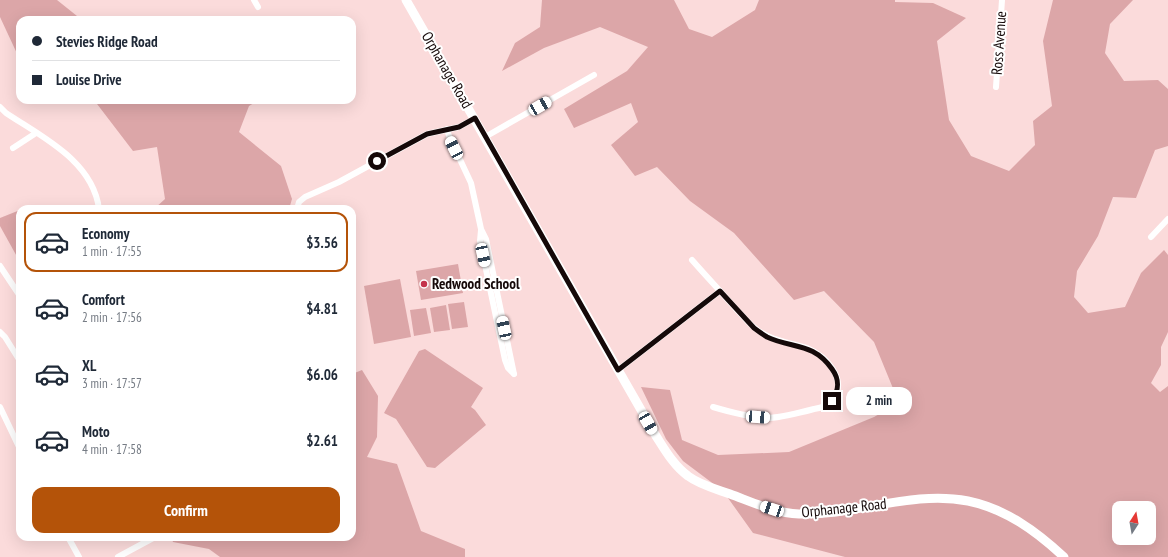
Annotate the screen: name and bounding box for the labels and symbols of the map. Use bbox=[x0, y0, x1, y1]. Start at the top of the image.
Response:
street label: Ross Avenue bbox=[987, 10, 1010, 76]
street label: Orphanage Road bbox=[418, 28, 477, 112]
car bbox=[527, 95, 553, 117]
car bbox=[443, 135, 465, 161]
route start bbox=[368, 152, 386, 170]
car bbox=[475, 242, 491, 268]
place label: Redwood School bbox=[432, 274, 520, 293]
marker: Redwood School bbox=[419, 279, 429, 289]
car bbox=[496, 315, 512, 341]
callout: 2 min bbox=[846, 387, 912, 415]
route end bbox=[823, 392, 841, 410]
car bbox=[637, 410, 659, 436]
car bbox=[746, 410, 770, 424]
street label: Orphanage Road bbox=[800, 494, 887, 521]
car bbox=[759, 500, 785, 518]
north arrow bbox=[1112, 501, 1156, 545]

